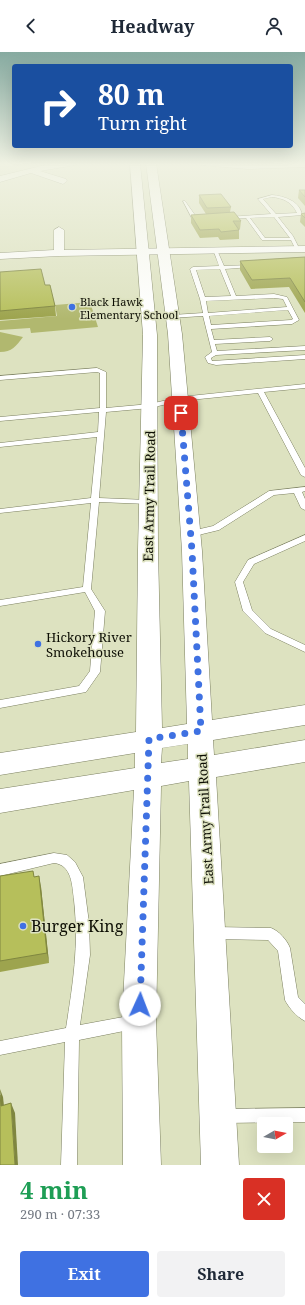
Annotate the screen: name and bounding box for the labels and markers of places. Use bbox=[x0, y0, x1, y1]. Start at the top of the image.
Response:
place label: Black Hawk Elementary School bbox=[80, 294, 179, 322]
marker: Black Hawk Elementary School bbox=[67, 302, 77, 312]
pin bbox=[164, 396, 198, 430]
place label: Hickory River Smokehouse bbox=[46, 628, 132, 661]
marker: Hickory River Smokehouse bbox=[33, 639, 43, 649]
place label: Burger King bbox=[31, 915, 124, 937]
marker: Burger King bbox=[18, 921, 28, 931]

